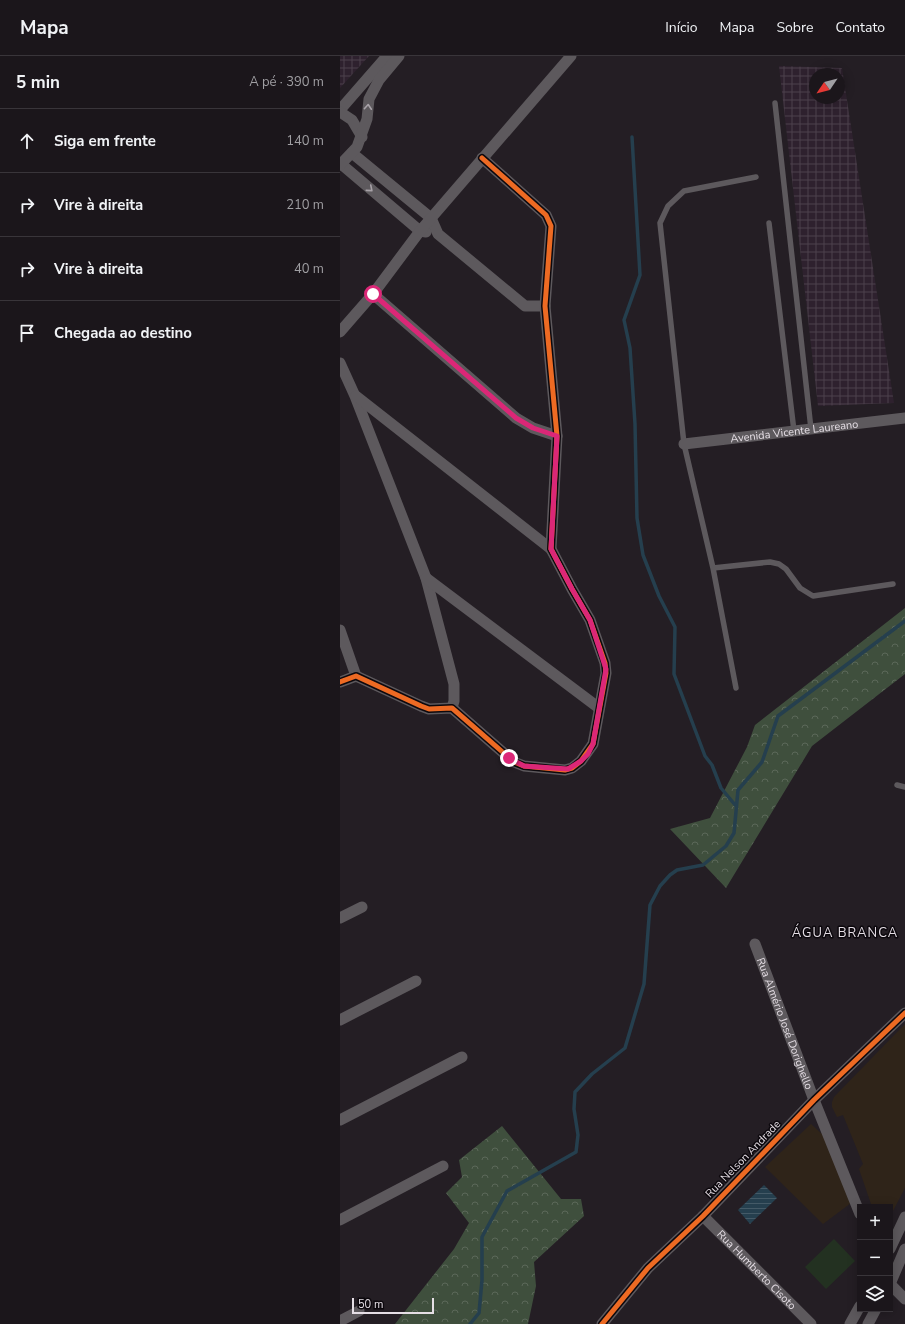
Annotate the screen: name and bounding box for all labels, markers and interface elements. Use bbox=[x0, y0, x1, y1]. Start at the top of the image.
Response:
text: Mapa bbox=[20, 15, 69, 41]
text: Início bbox=[665, 18, 697, 37]
text: Mapa bbox=[719, 18, 754, 37]
text: Sobre bbox=[776, 18, 813, 37]
text: Contato bbox=[835, 18, 885, 37]
north arrow bbox=[809, 68, 845, 104]
text: 5 min bbox=[16, 71, 60, 94]
text: A pé · 390 m bbox=[249, 73, 324, 91]
one-way arrow bbox=[364, 104, 373, 110]
icon: ahead bbox=[16, 130, 38, 152]
text: Siga em frente bbox=[54, 131, 156, 151]
text: 140 m bbox=[286, 132, 324, 150]
one-way arrow bbox=[366, 185, 373, 192]
icon: right bbox=[16, 194, 38, 216]
text: Vire à direita bbox=[54, 195, 143, 215]
text: 210 m bbox=[286, 196, 324, 214]
icon: right bbox=[16, 258, 38, 280]
text: Vire à direita bbox=[54, 259, 143, 279]
text: 40 m bbox=[294, 260, 324, 278]
route start bbox=[364, 285, 382, 303]
icon: arrive bbox=[16, 322, 38, 344]
text: Chegada ao destino bbox=[54, 323, 192, 343]
street label: Avenida Vicente Laureano bbox=[729, 416, 859, 446]
route end bbox=[500, 749, 518, 767]
district label: ÁGUA BRANCA bbox=[792, 923, 898, 942]
street label: Rua Almério José Dorighello bbox=[753, 955, 817, 1092]
street label: Rua Nelson Andrade bbox=[702, 1117, 784, 1201]
map controls bbox=[857, 1204, 893, 1312]
button: + bbox=[857, 1204, 893, 1240]
street label: Rua Humberto Cisoto bbox=[714, 1227, 800, 1313]
button: − bbox=[857, 1240, 893, 1276]
button: layers bbox=[857, 1276, 893, 1312]
scale bar bbox=[352, 1296, 434, 1315]
text: 50 m bbox=[358, 1297, 383, 1312]

